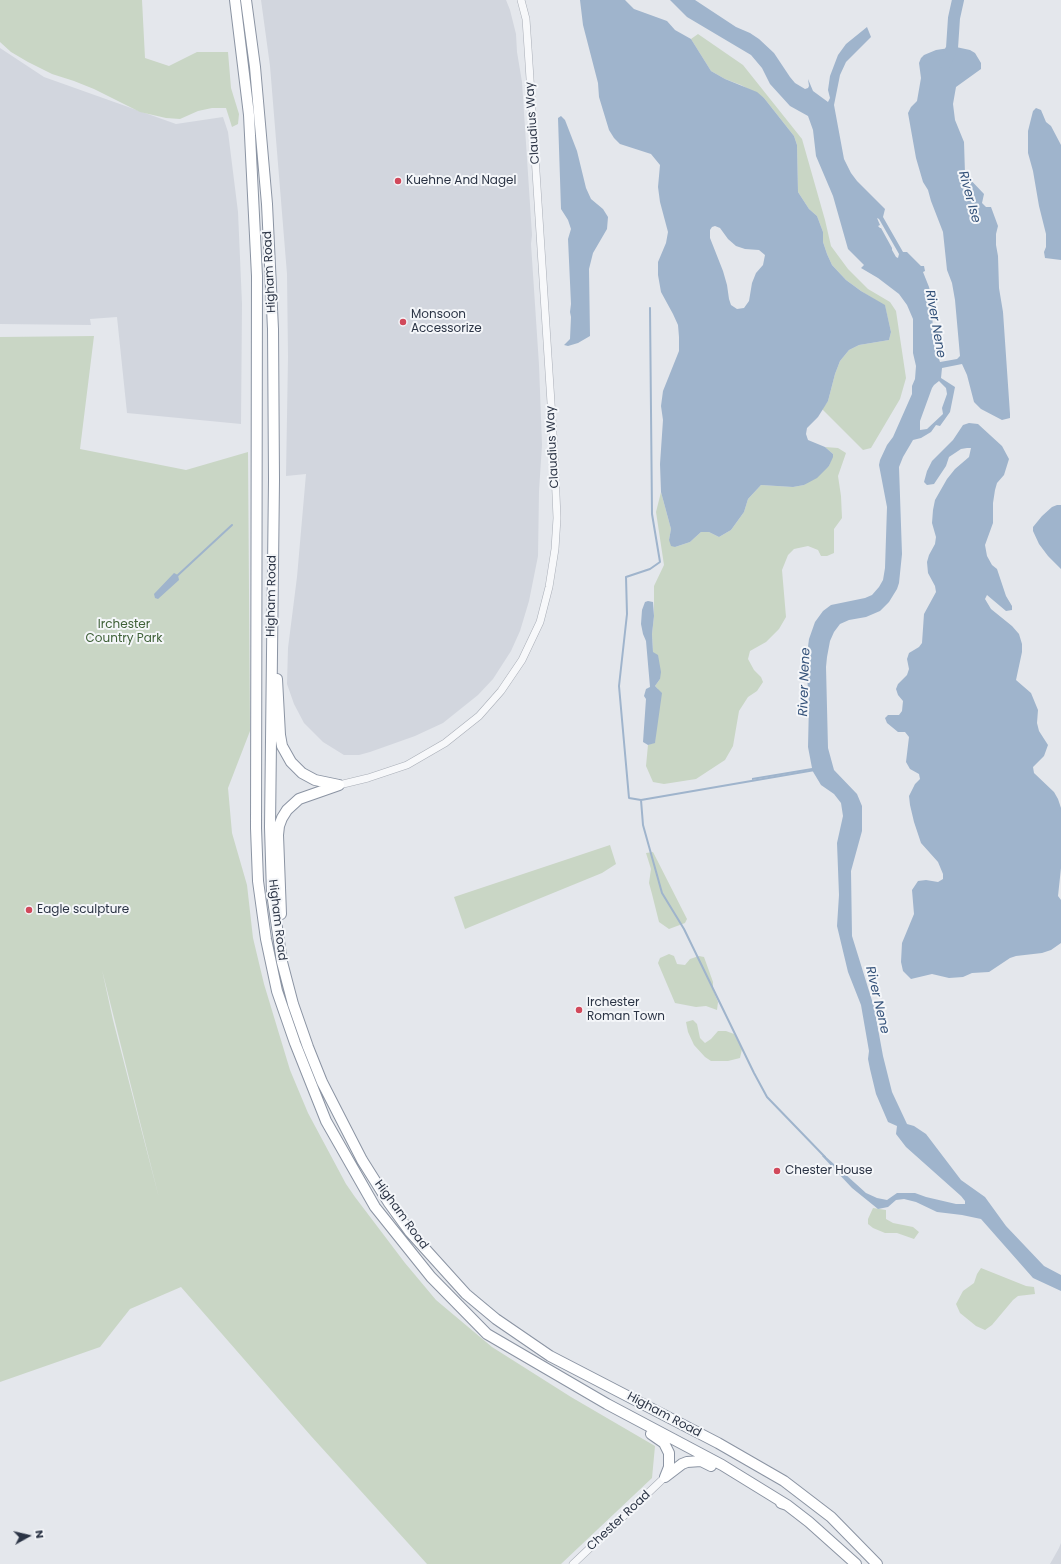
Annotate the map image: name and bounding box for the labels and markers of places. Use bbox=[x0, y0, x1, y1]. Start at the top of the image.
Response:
place label: Kuehne And Nagel bbox=[406, 174, 516, 188]
marker: Kuehne And Nagel bbox=[393, 176, 403, 186]
place label: Monsoon Accessorize bbox=[411, 308, 482, 336]
marker: Monsoon Accessorize bbox=[398, 317, 408, 327]
place label: Eagle sculpture bbox=[37, 903, 129, 917]
marker: Eagle sculpture bbox=[24, 905, 34, 915]
place label: Irchester Roman Town bbox=[587, 996, 665, 1024]
marker: Irchester Roman Town bbox=[574, 1005, 584, 1015]
place label: Chester House bbox=[785, 1164, 873, 1178]
marker: Chester House bbox=[772, 1166, 782, 1176]

